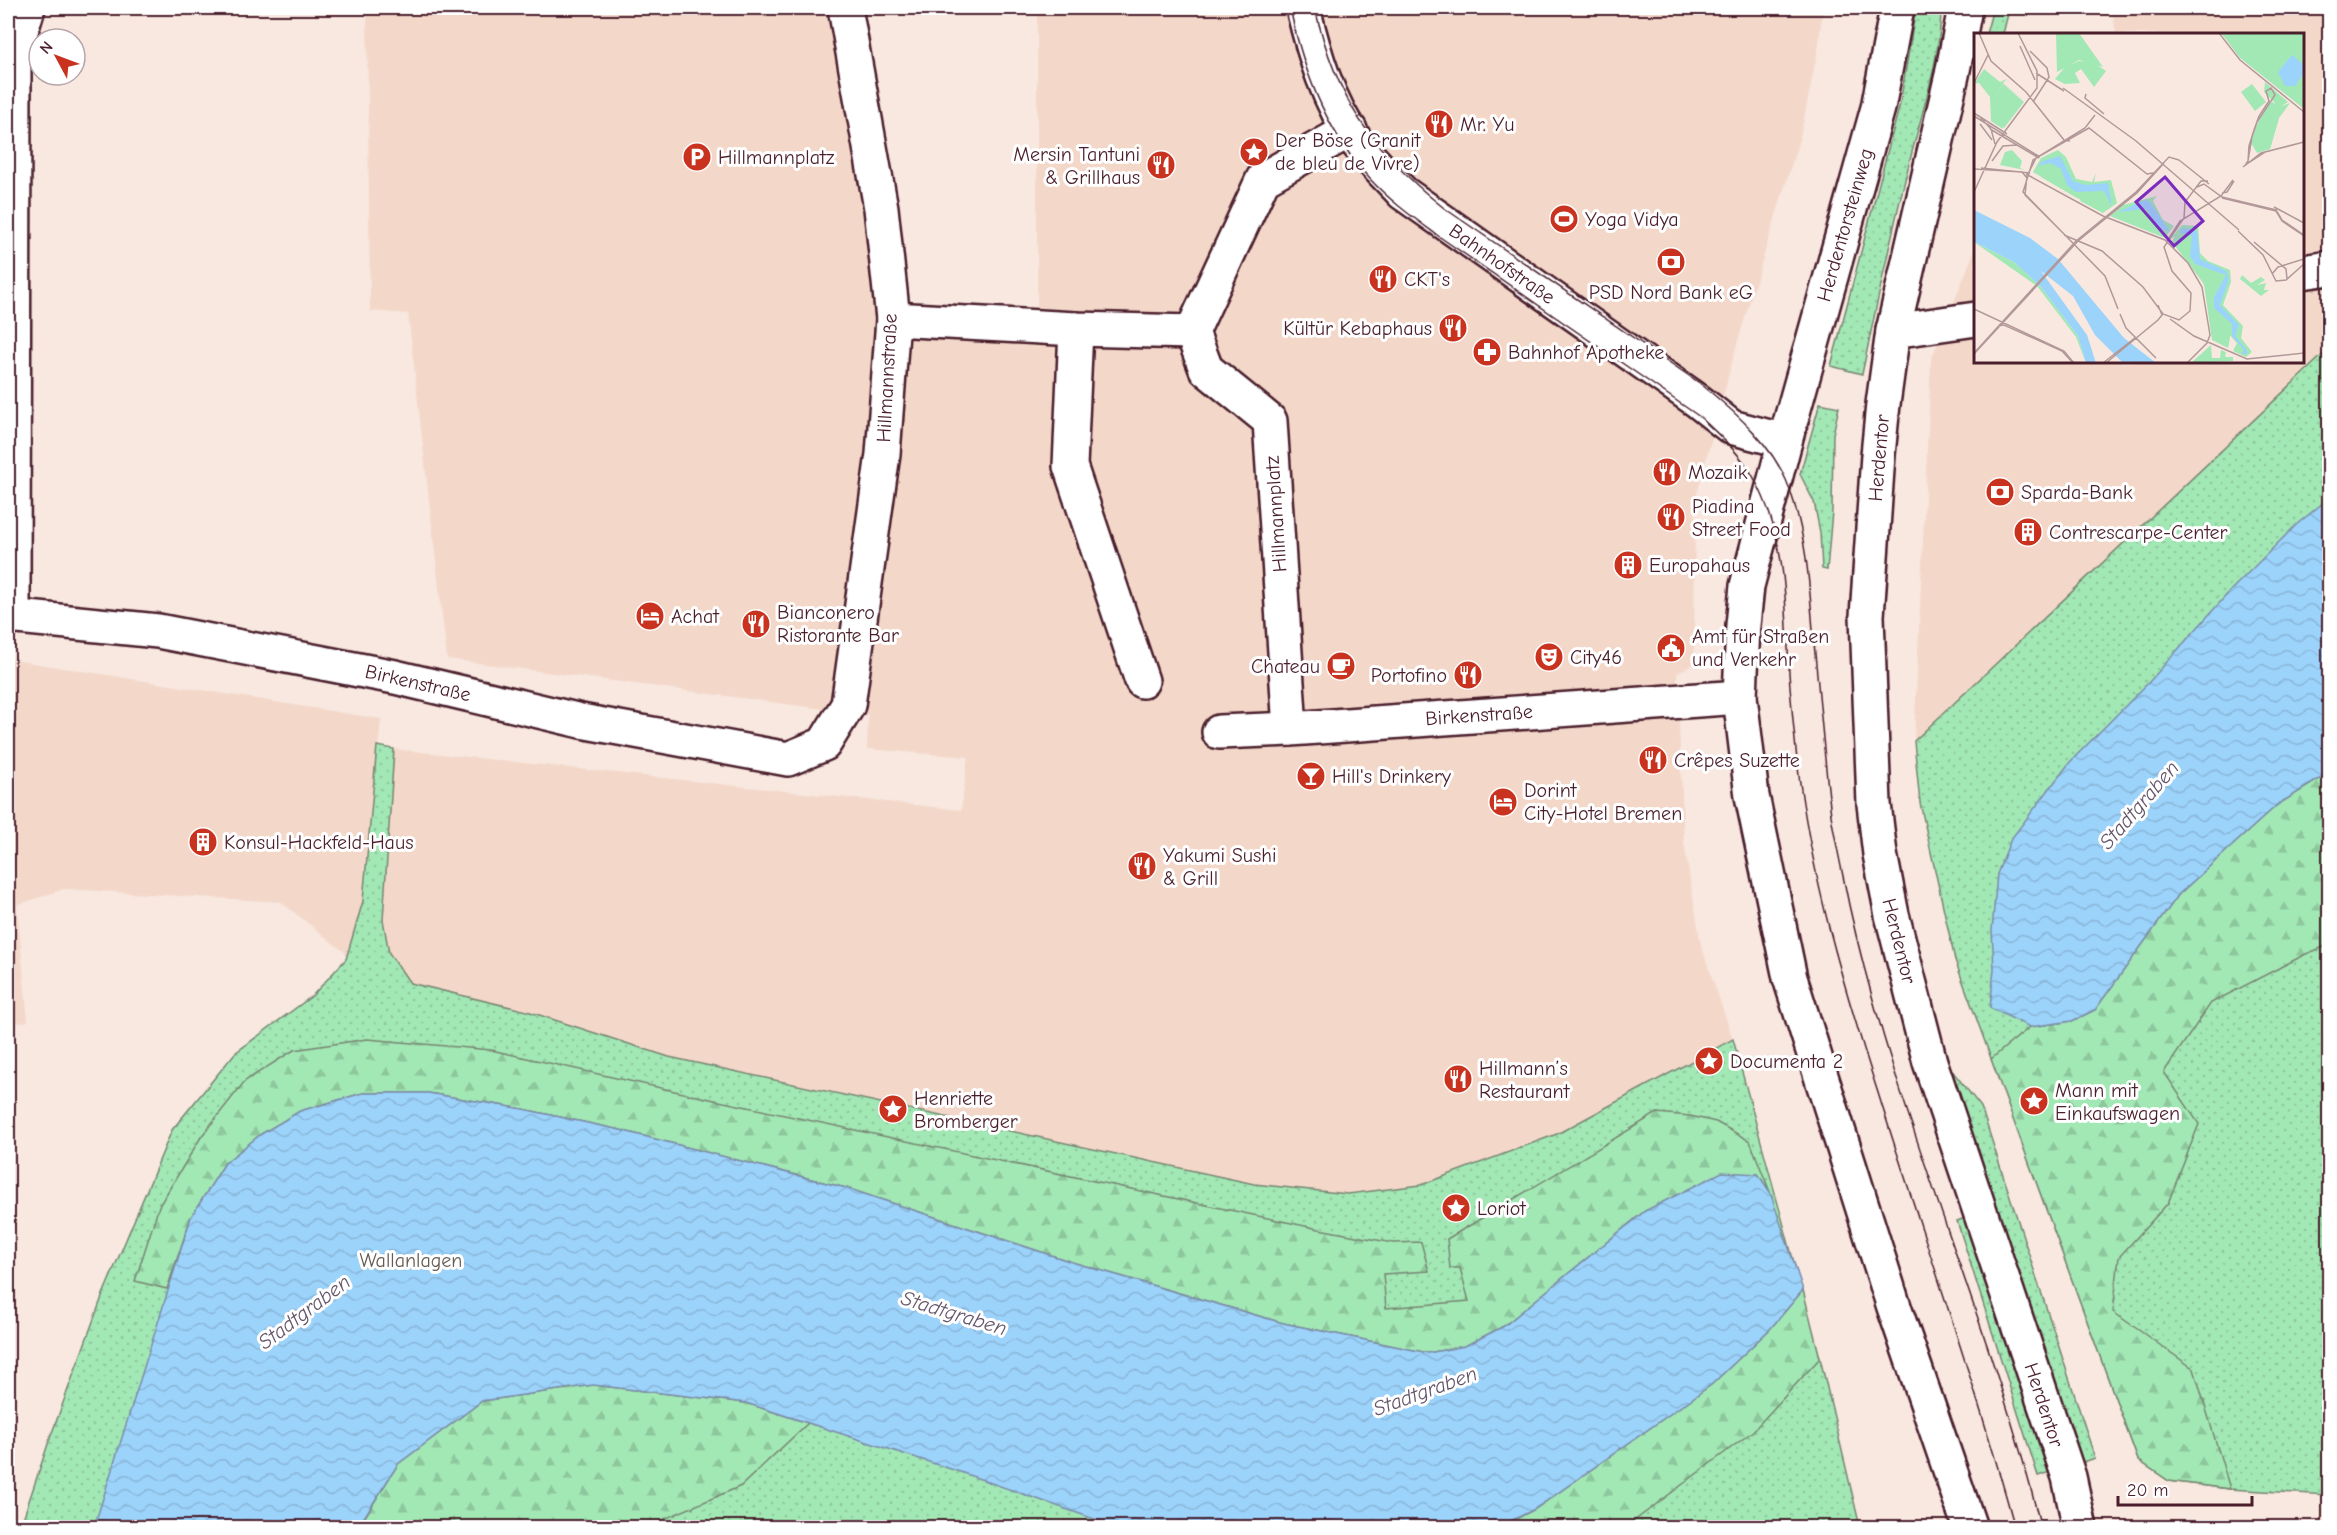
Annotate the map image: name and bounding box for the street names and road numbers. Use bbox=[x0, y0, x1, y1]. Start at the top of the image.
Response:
street label: Herdentorsteinweg bbox=[1812, 146, 1878, 304]
street label: Bahnhofstraße bbox=[1445, 219, 1559, 309]
street label: Hillmannstraße bbox=[872, 313, 902, 443]
street label: Herdentor bbox=[1864, 414, 1894, 502]
street label: Hillmannplatz bbox=[1260, 455, 1292, 573]
street label: Birkenstraße bbox=[363, 660, 473, 706]
street label: Birkenstraße bbox=[1424, 700, 1534, 730]
street label: Herdentor bbox=[1877, 896, 1921, 986]
street label: Herdentor bbox=[2020, 1360, 2068, 1450]

